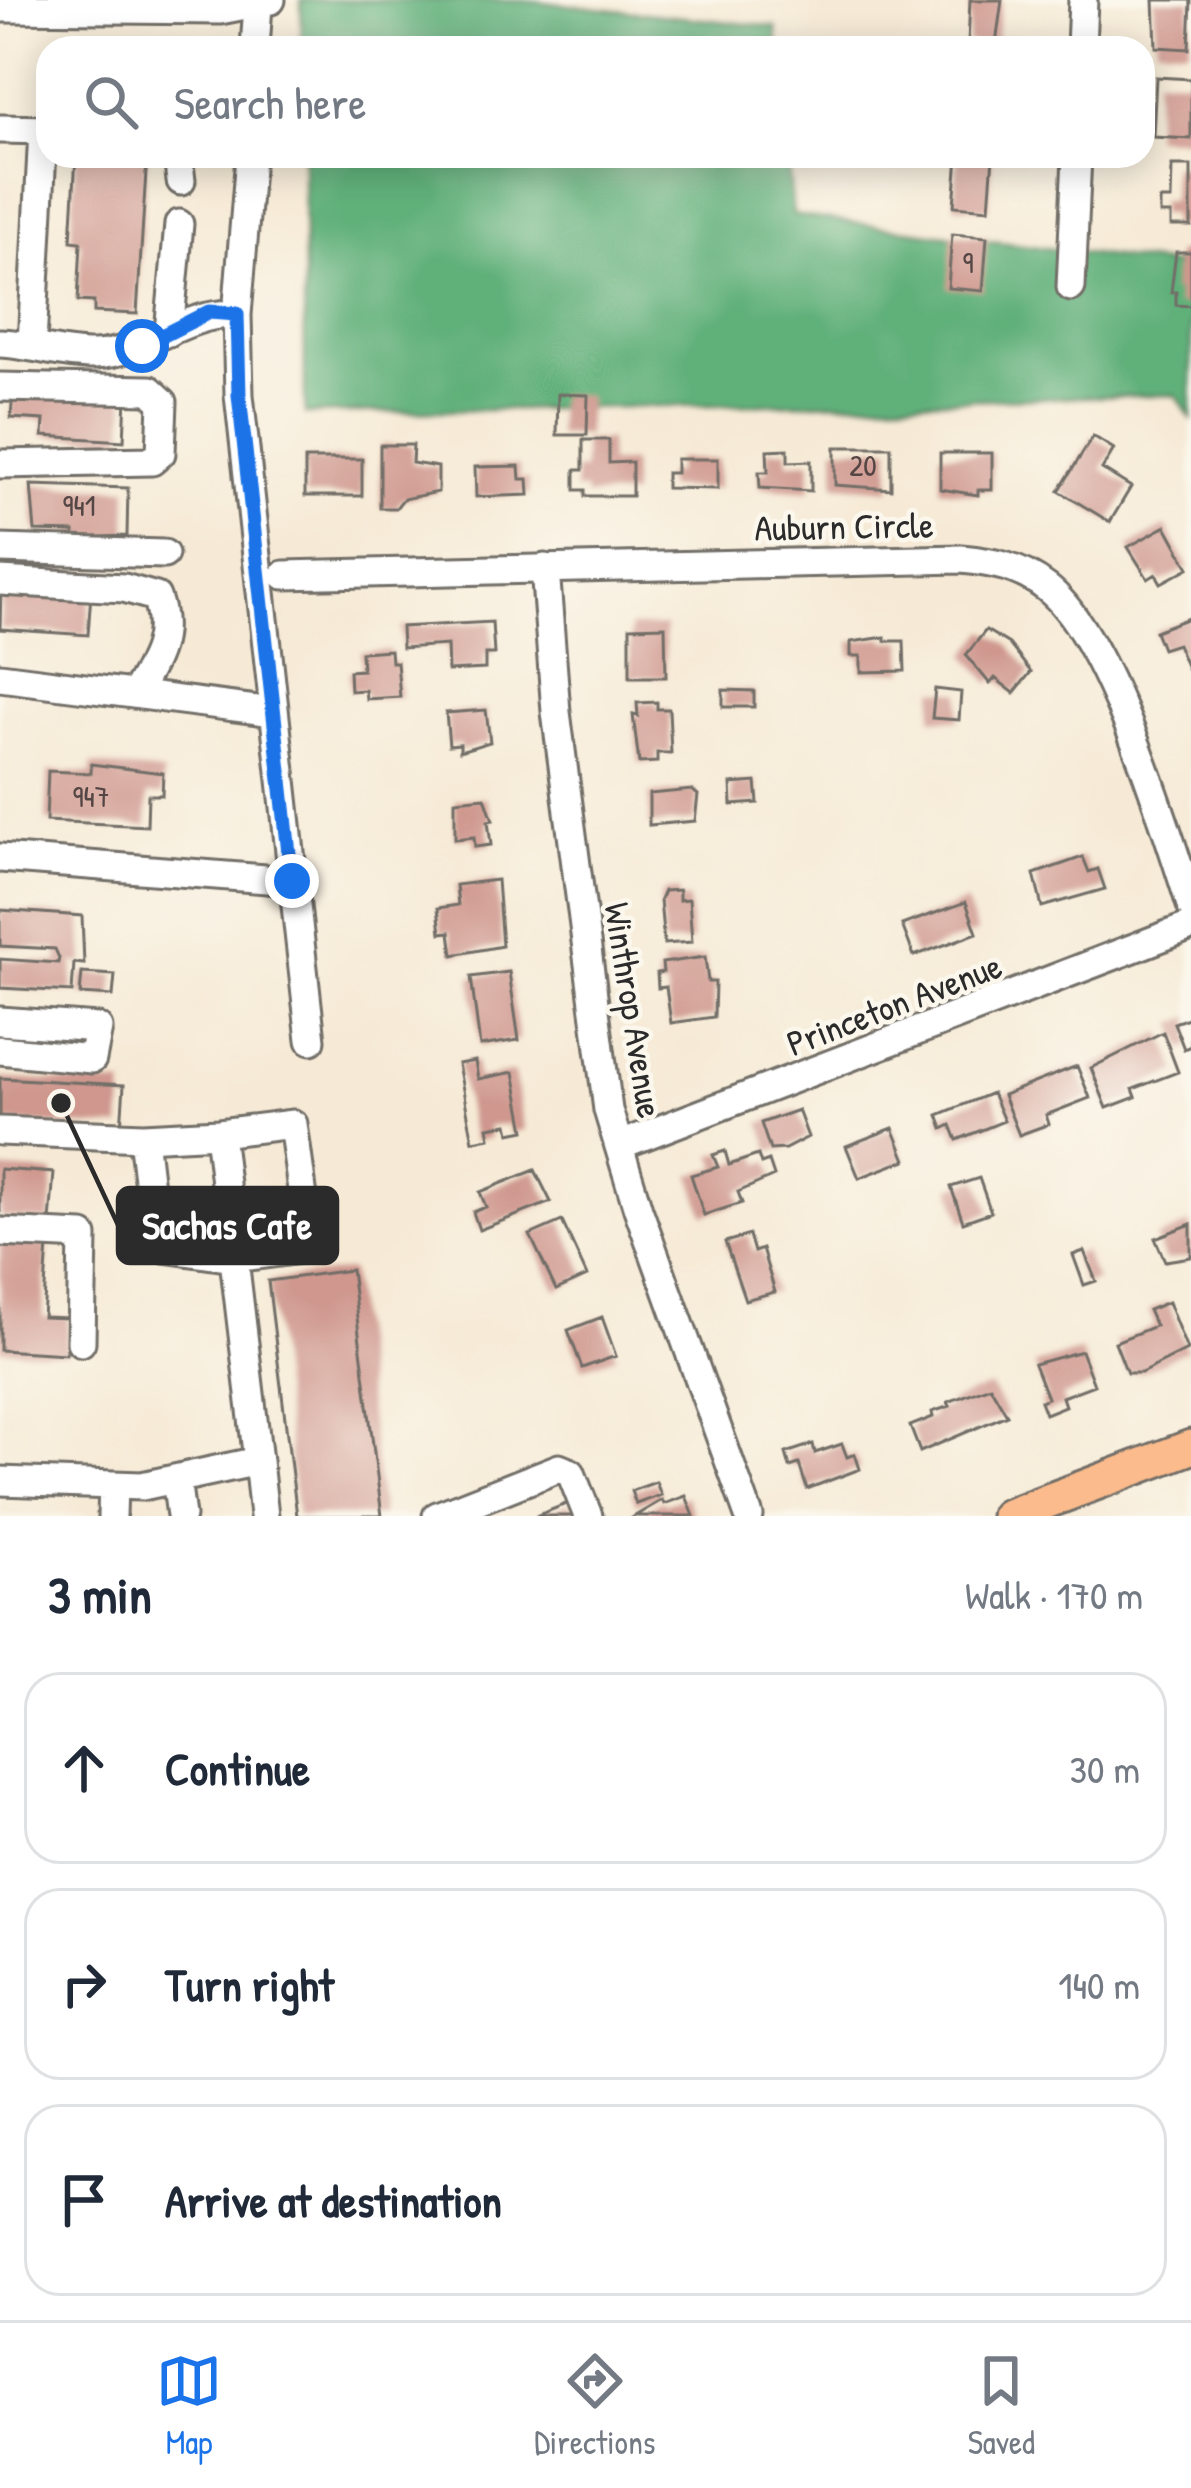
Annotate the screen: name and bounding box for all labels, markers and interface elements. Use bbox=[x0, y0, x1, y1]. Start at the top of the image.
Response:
search box bbox=[36, 36, 1155, 168]
icon: search bbox=[78, 69, 144, 135]
text: Search here bbox=[174, 72, 366, 133]
house number: 9 bbox=[962, 242, 974, 282]
route start bbox=[115, 319, 169, 373]
house number: 20 bbox=[849, 445, 877, 485]
house number: 941 bbox=[62, 485, 96, 525]
street label: Auburn Circle bbox=[754, 499, 934, 552]
house number: 947 bbox=[72, 776, 110, 816]
route end bbox=[265, 854, 319, 908]
street label: Winthrop Avenue bbox=[593, 899, 676, 1121]
street label: Princeton Avenue bbox=[779, 940, 1008, 1067]
callout: Sachas Cafe bbox=[118, 1188, 337, 1263]
text: Sachas Cafe bbox=[142, 1198, 313, 1251]
text: 3 min bbox=[48, 1560, 152, 1629]
text: Walk · 170 m bbox=[965, 1568, 1143, 1621]
icon: ahead bbox=[51, 1735, 117, 1801]
text: Continue bbox=[165, 1738, 310, 1799]
text: 30 m bbox=[1070, 1742, 1140, 1795]
icon: right bbox=[51, 1951, 117, 2017]
text: Turn right bbox=[165, 1954, 334, 2015]
text: 140 m bbox=[1058, 1958, 1140, 2011]
icon: arrive bbox=[51, 2167, 117, 2233]
text: Arrive at destination bbox=[165, 2170, 502, 2231]
tab: Map bbox=[156, 2348, 222, 2464]
tab: Directions bbox=[534, 2348, 656, 2464]
tab: Saved bbox=[968, 2348, 1035, 2464]

